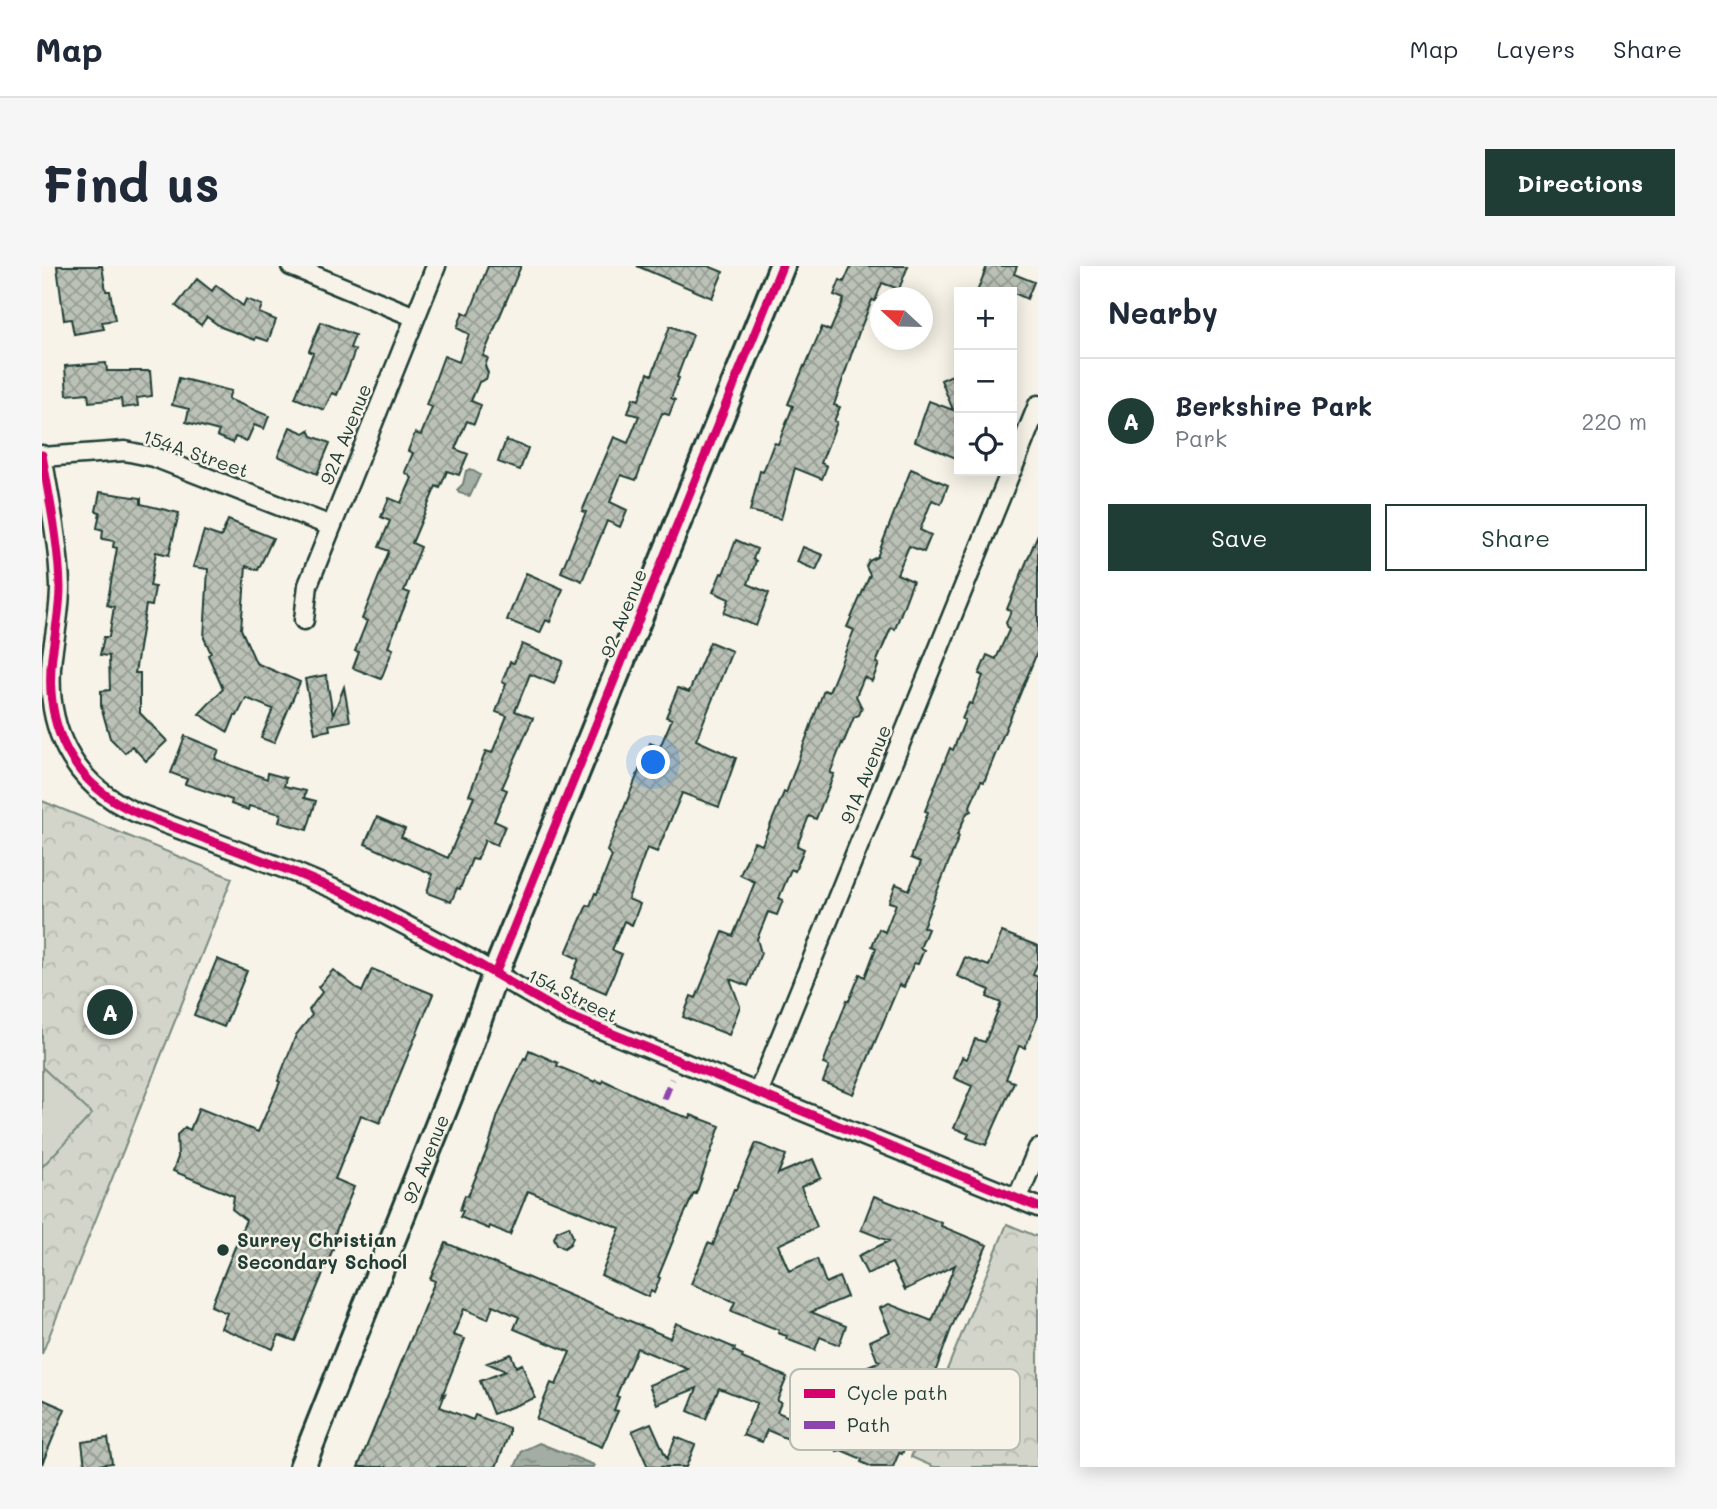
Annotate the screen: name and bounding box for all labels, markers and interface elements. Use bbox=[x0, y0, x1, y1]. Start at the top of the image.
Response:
text: Map bbox=[35, 27, 103, 70]
text: Map bbox=[1410, 33, 1458, 64]
text: Layers bbox=[1496, 33, 1575, 64]
text: Share bbox=[1613, 33, 1682, 64]
button: Directions bbox=[1485, 149, 1675, 216]
text: Find us bbox=[42, 151, 220, 214]
north arrow bbox=[870, 287, 933, 350]
map controls bbox=[954, 287, 1017, 476]
button: + bbox=[954, 287, 1017, 350]
text: Nearby bbox=[1108, 292, 1218, 332]
button: − bbox=[954, 350, 1017, 413]
street label: 92A Avenue bbox=[313, 380, 377, 488]
text: Berkshire Park bbox=[1175, 389, 1372, 423]
text: A bbox=[1123, 406, 1139, 436]
text: 220 m bbox=[1581, 406, 1647, 436]
button: locate bbox=[954, 413, 1017, 476]
street label: 154A Street bbox=[140, 423, 252, 483]
text: Park bbox=[1175, 423, 1227, 453]
button: Save bbox=[1108, 504, 1371, 571]
button: Share bbox=[1385, 504, 1647, 571]
street label: 92 Avenue bbox=[594, 565, 652, 661]
street label: 91A Avenue bbox=[834, 721, 896, 827]
your location bbox=[636, 745, 670, 779]
street label: 154 Street bbox=[524, 962, 622, 1028]
pin: A bbox=[87, 986, 133, 1038]
street label: 92 Avenue bbox=[396, 1110, 454, 1207]
place label: Surrey Christian Secondary School bbox=[237, 1227, 407, 1274]
marker: Surrey Christian Secondary School bbox=[215, 1242, 231, 1258]
legend bbox=[790, 1369, 1020, 1450]
text: Cycle path bbox=[847, 1380, 947, 1405]
text: Path bbox=[847, 1412, 890, 1437]

